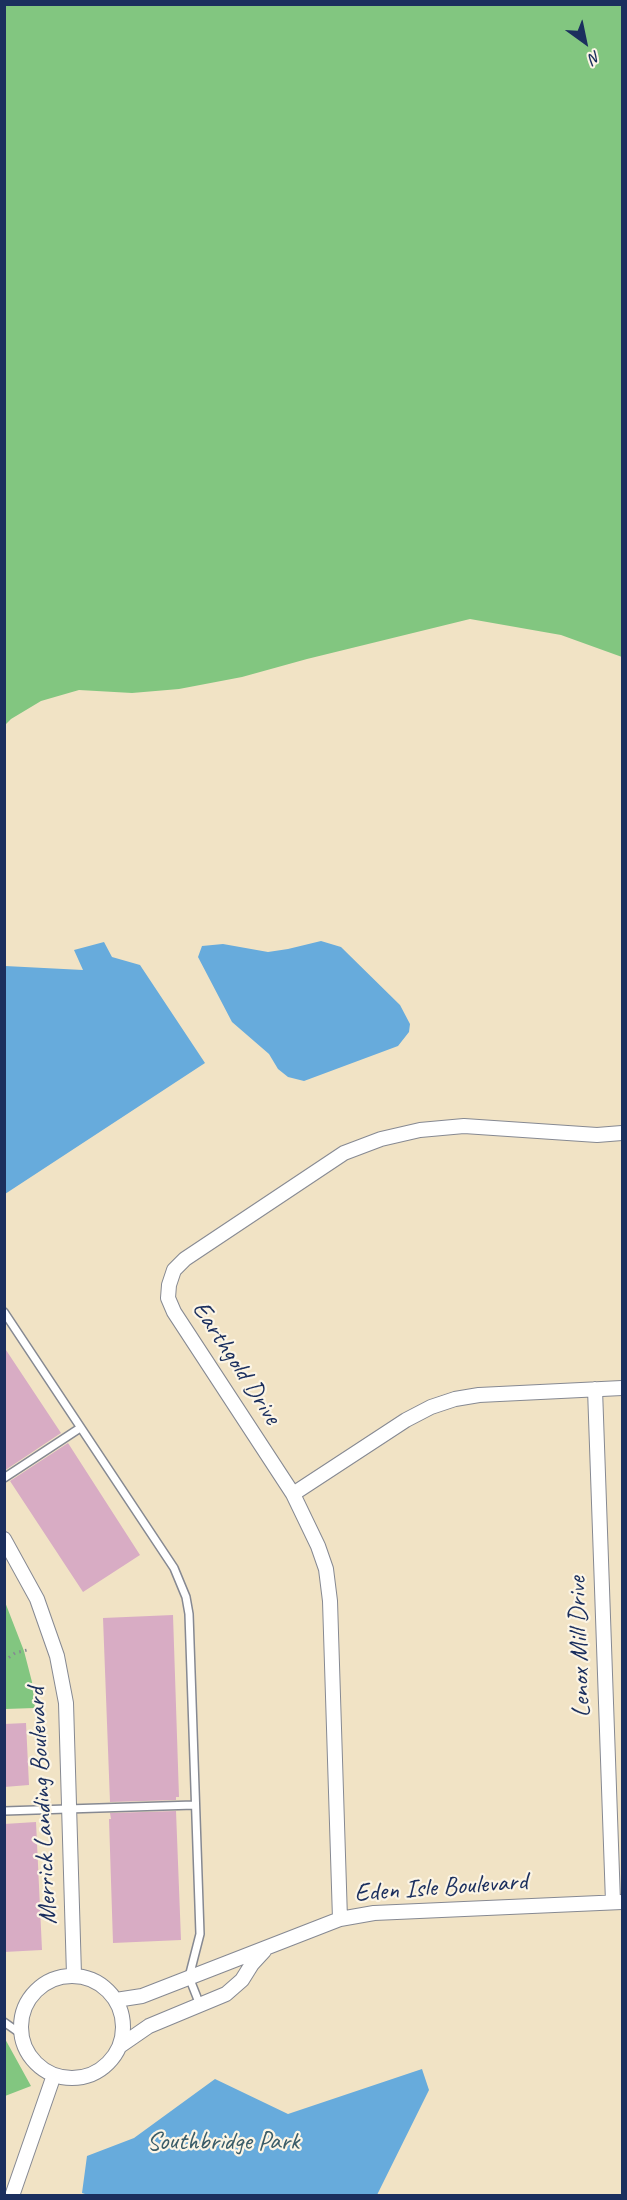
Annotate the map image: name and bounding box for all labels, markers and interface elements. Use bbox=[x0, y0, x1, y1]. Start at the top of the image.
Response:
north arrow bbox=[555, 12, 615, 72]
text: N bbox=[585, 46, 604, 68]
street label: Earthgold Drive bbox=[185, 1295, 287, 1431]
street label: Lenox Mill Drive bbox=[562, 1576, 598, 1718]
street label: Merrick Landing Boulevard bbox=[21, 1687, 65, 1925]
street label: Eden Isle Boulevard bbox=[353, 1866, 529, 1910]
park label: Southbridge Park bbox=[147, 2126, 299, 2158]

